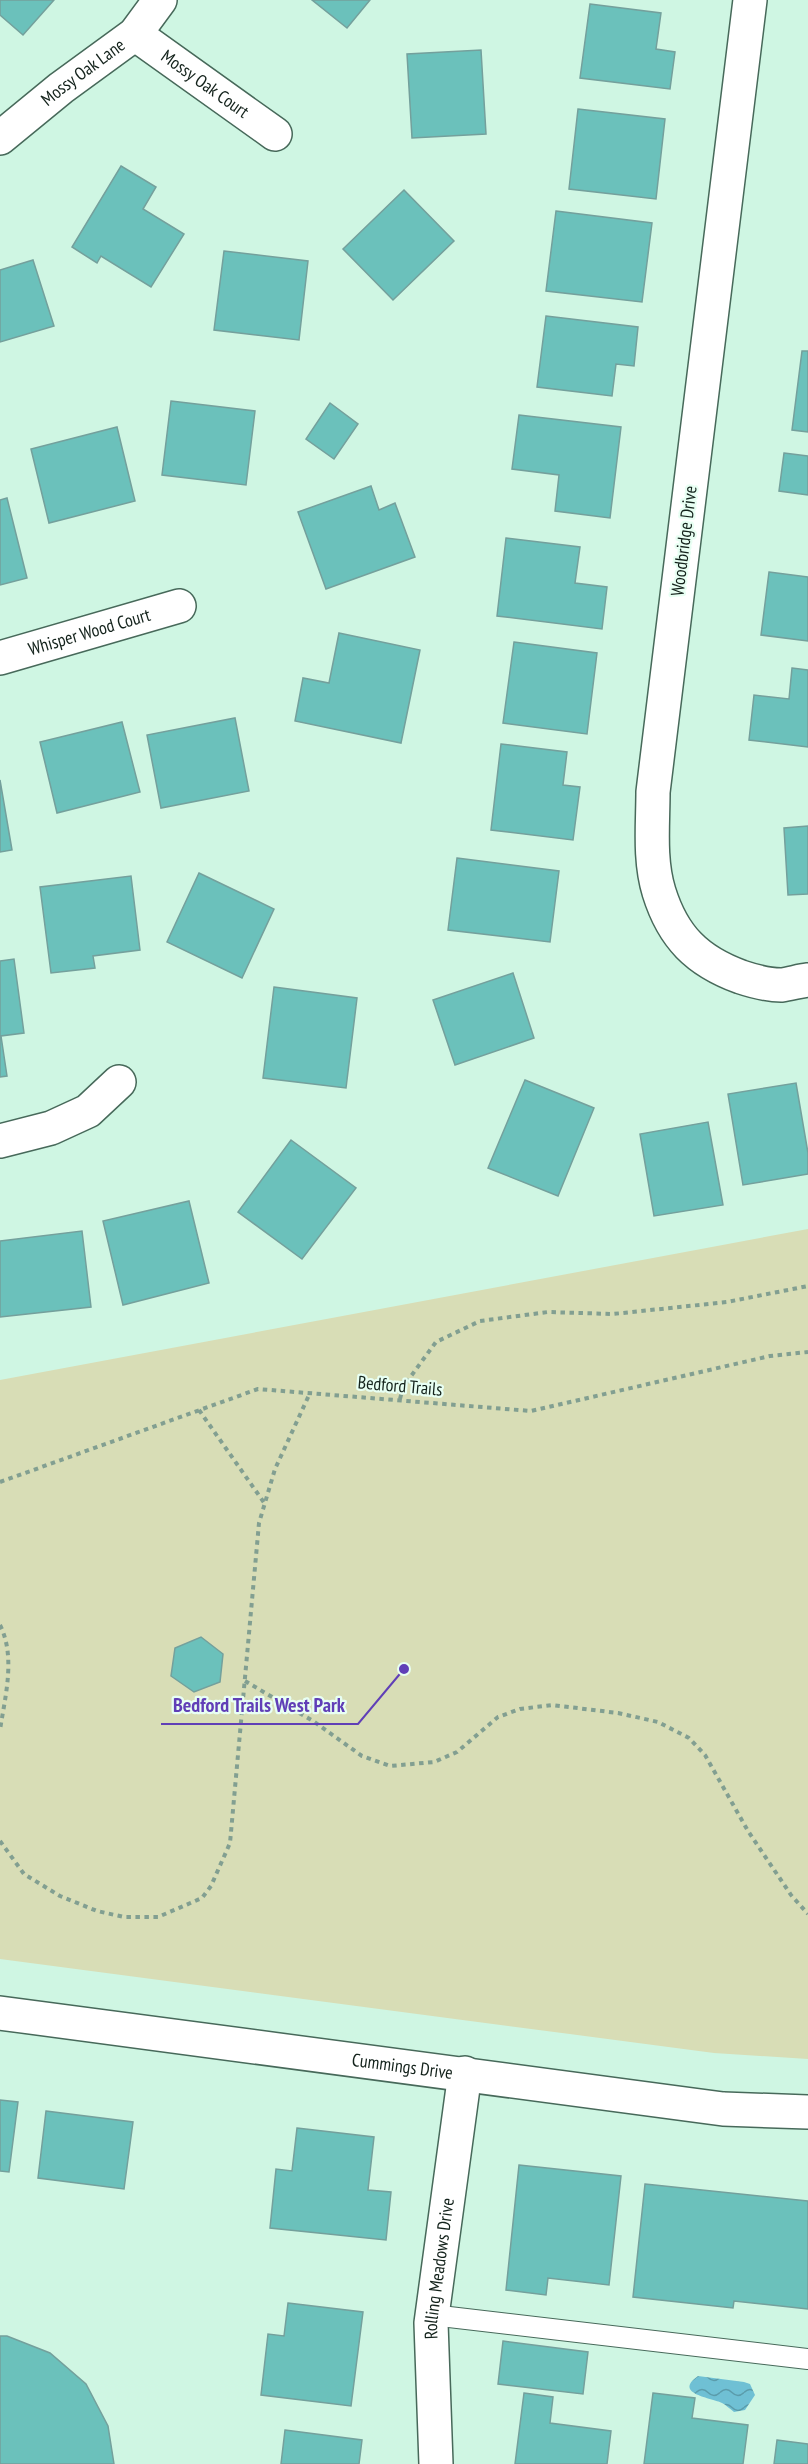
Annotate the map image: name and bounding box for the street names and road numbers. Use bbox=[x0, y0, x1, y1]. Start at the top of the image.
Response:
street label: Mossy Oak Lane bbox=[36, 33, 129, 111]
street label: Mossy Oak Court bbox=[157, 44, 254, 123]
street label: Woodbridge Drive bbox=[665, 484, 702, 597]
street label: Whisper Wood Court bbox=[25, 603, 153, 660]
street label: Bedford Trails bbox=[357, 1370, 443, 1401]
street label: Cummings Drive bbox=[351, 2048, 454, 2084]
street label: Rolling Meadows Drive bbox=[419, 2196, 459, 2340]

